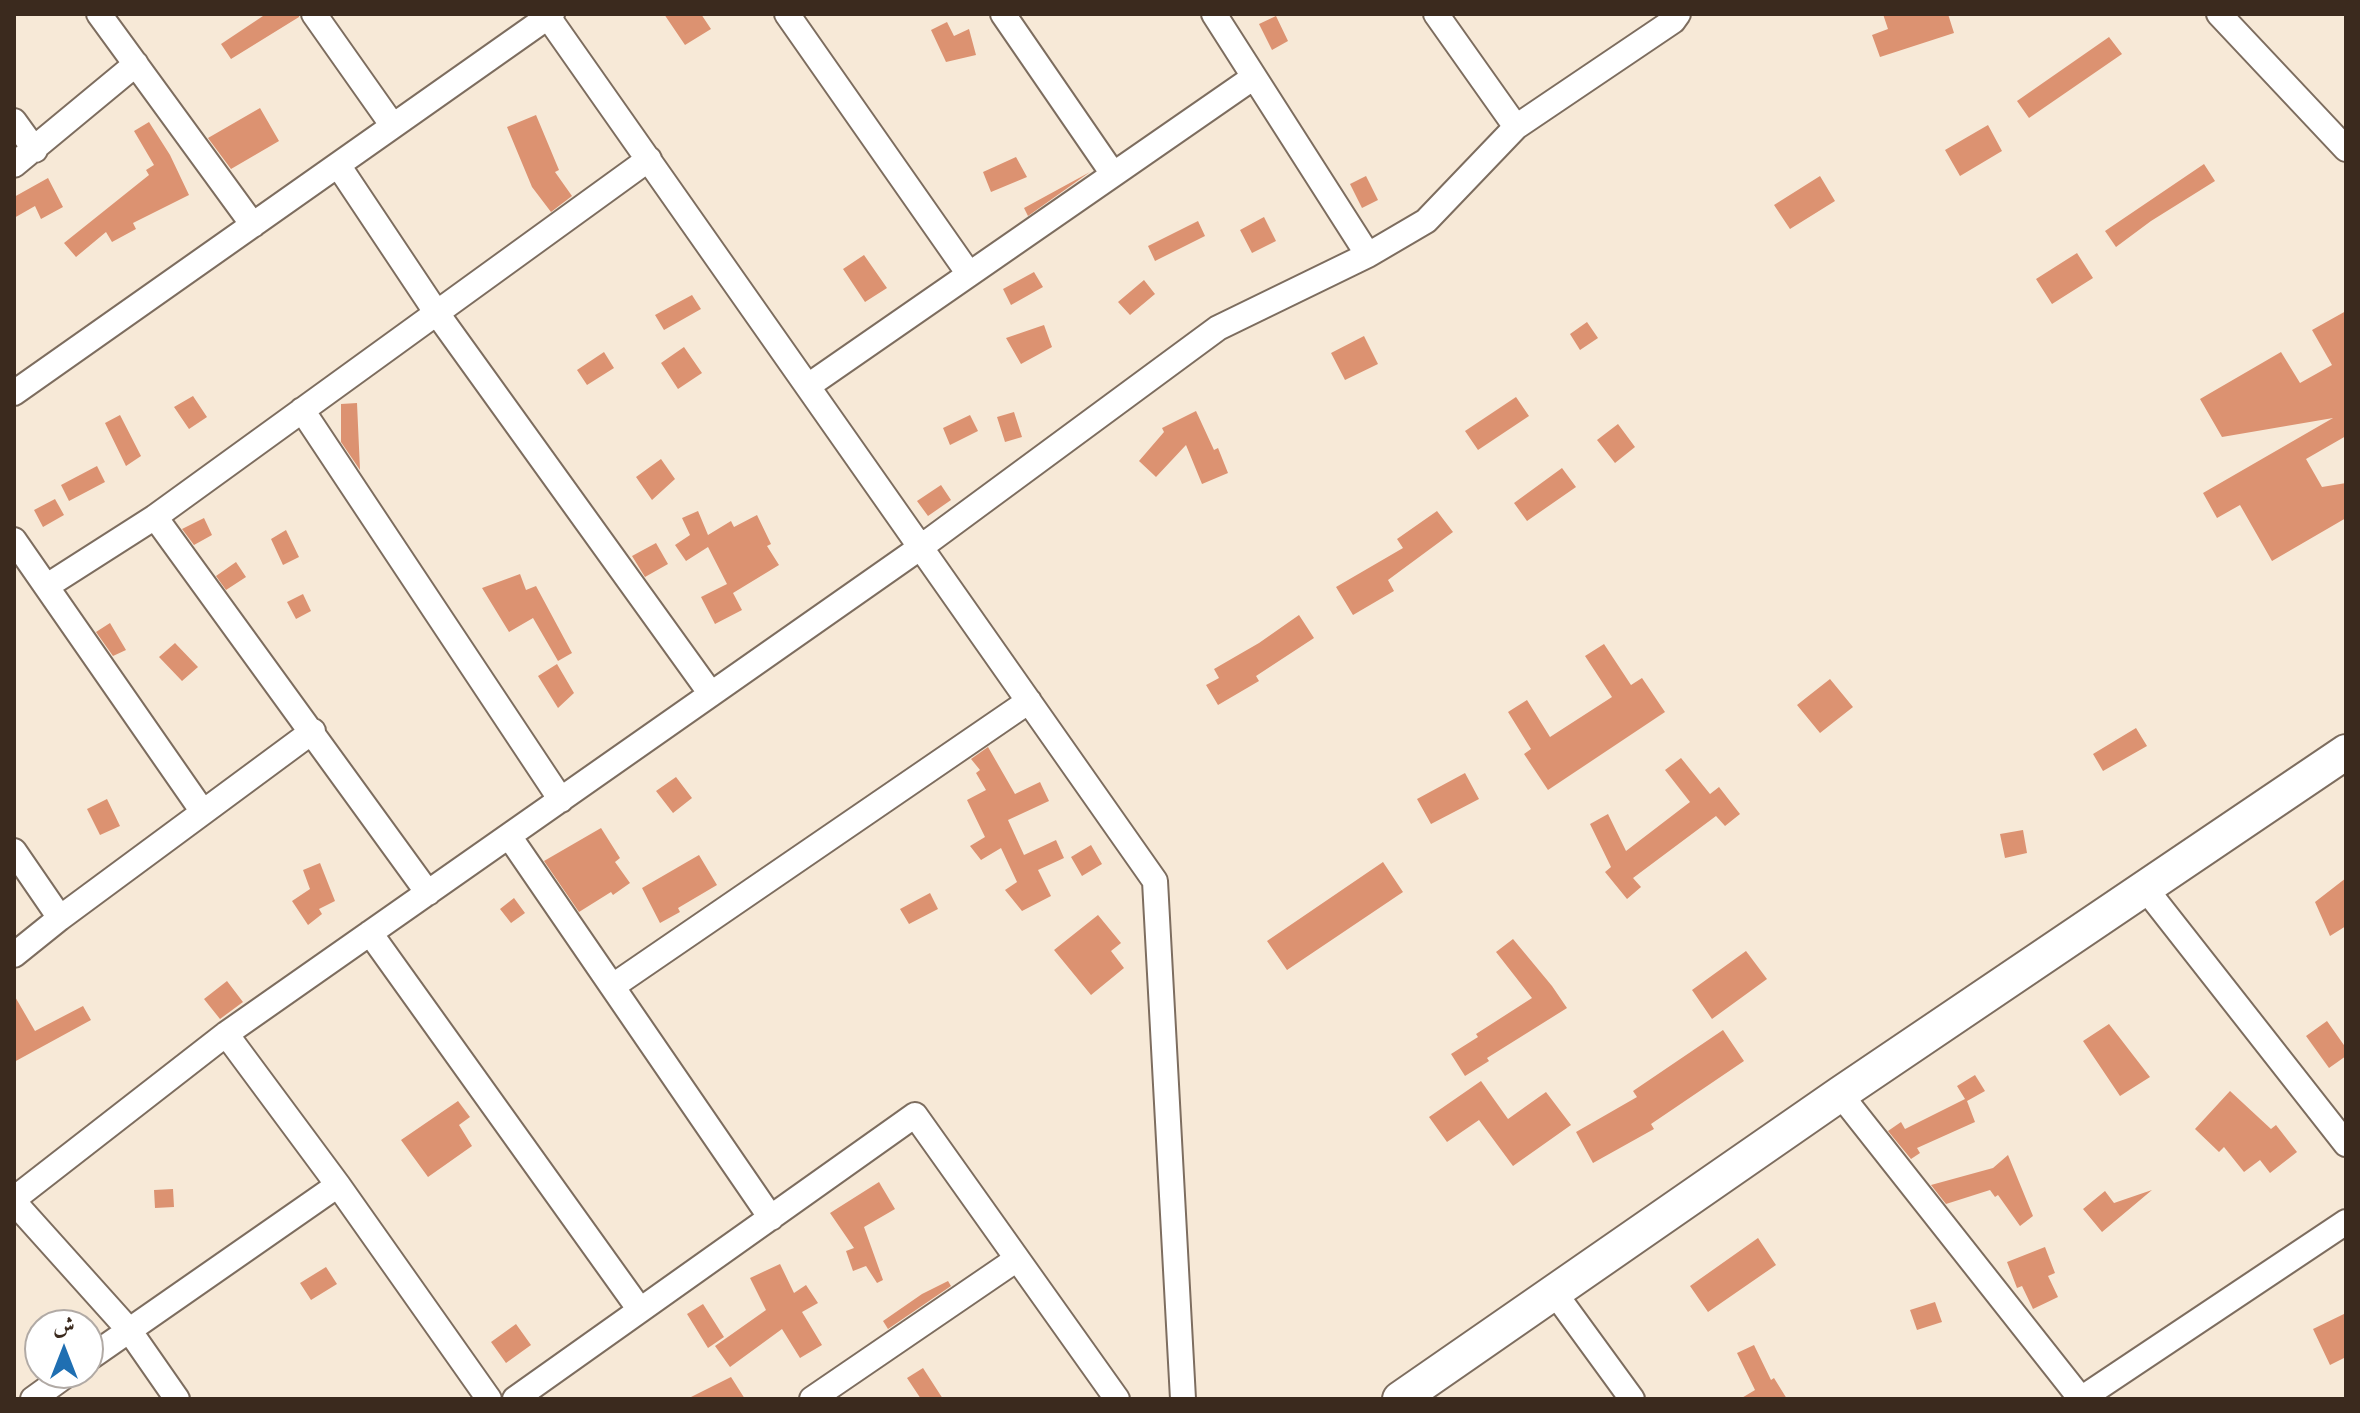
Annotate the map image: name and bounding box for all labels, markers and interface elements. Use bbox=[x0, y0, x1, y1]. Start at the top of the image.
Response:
north arrow bbox=[24, 1309, 104, 1389]
text: ش bbox=[53, 1313, 75, 1340]

